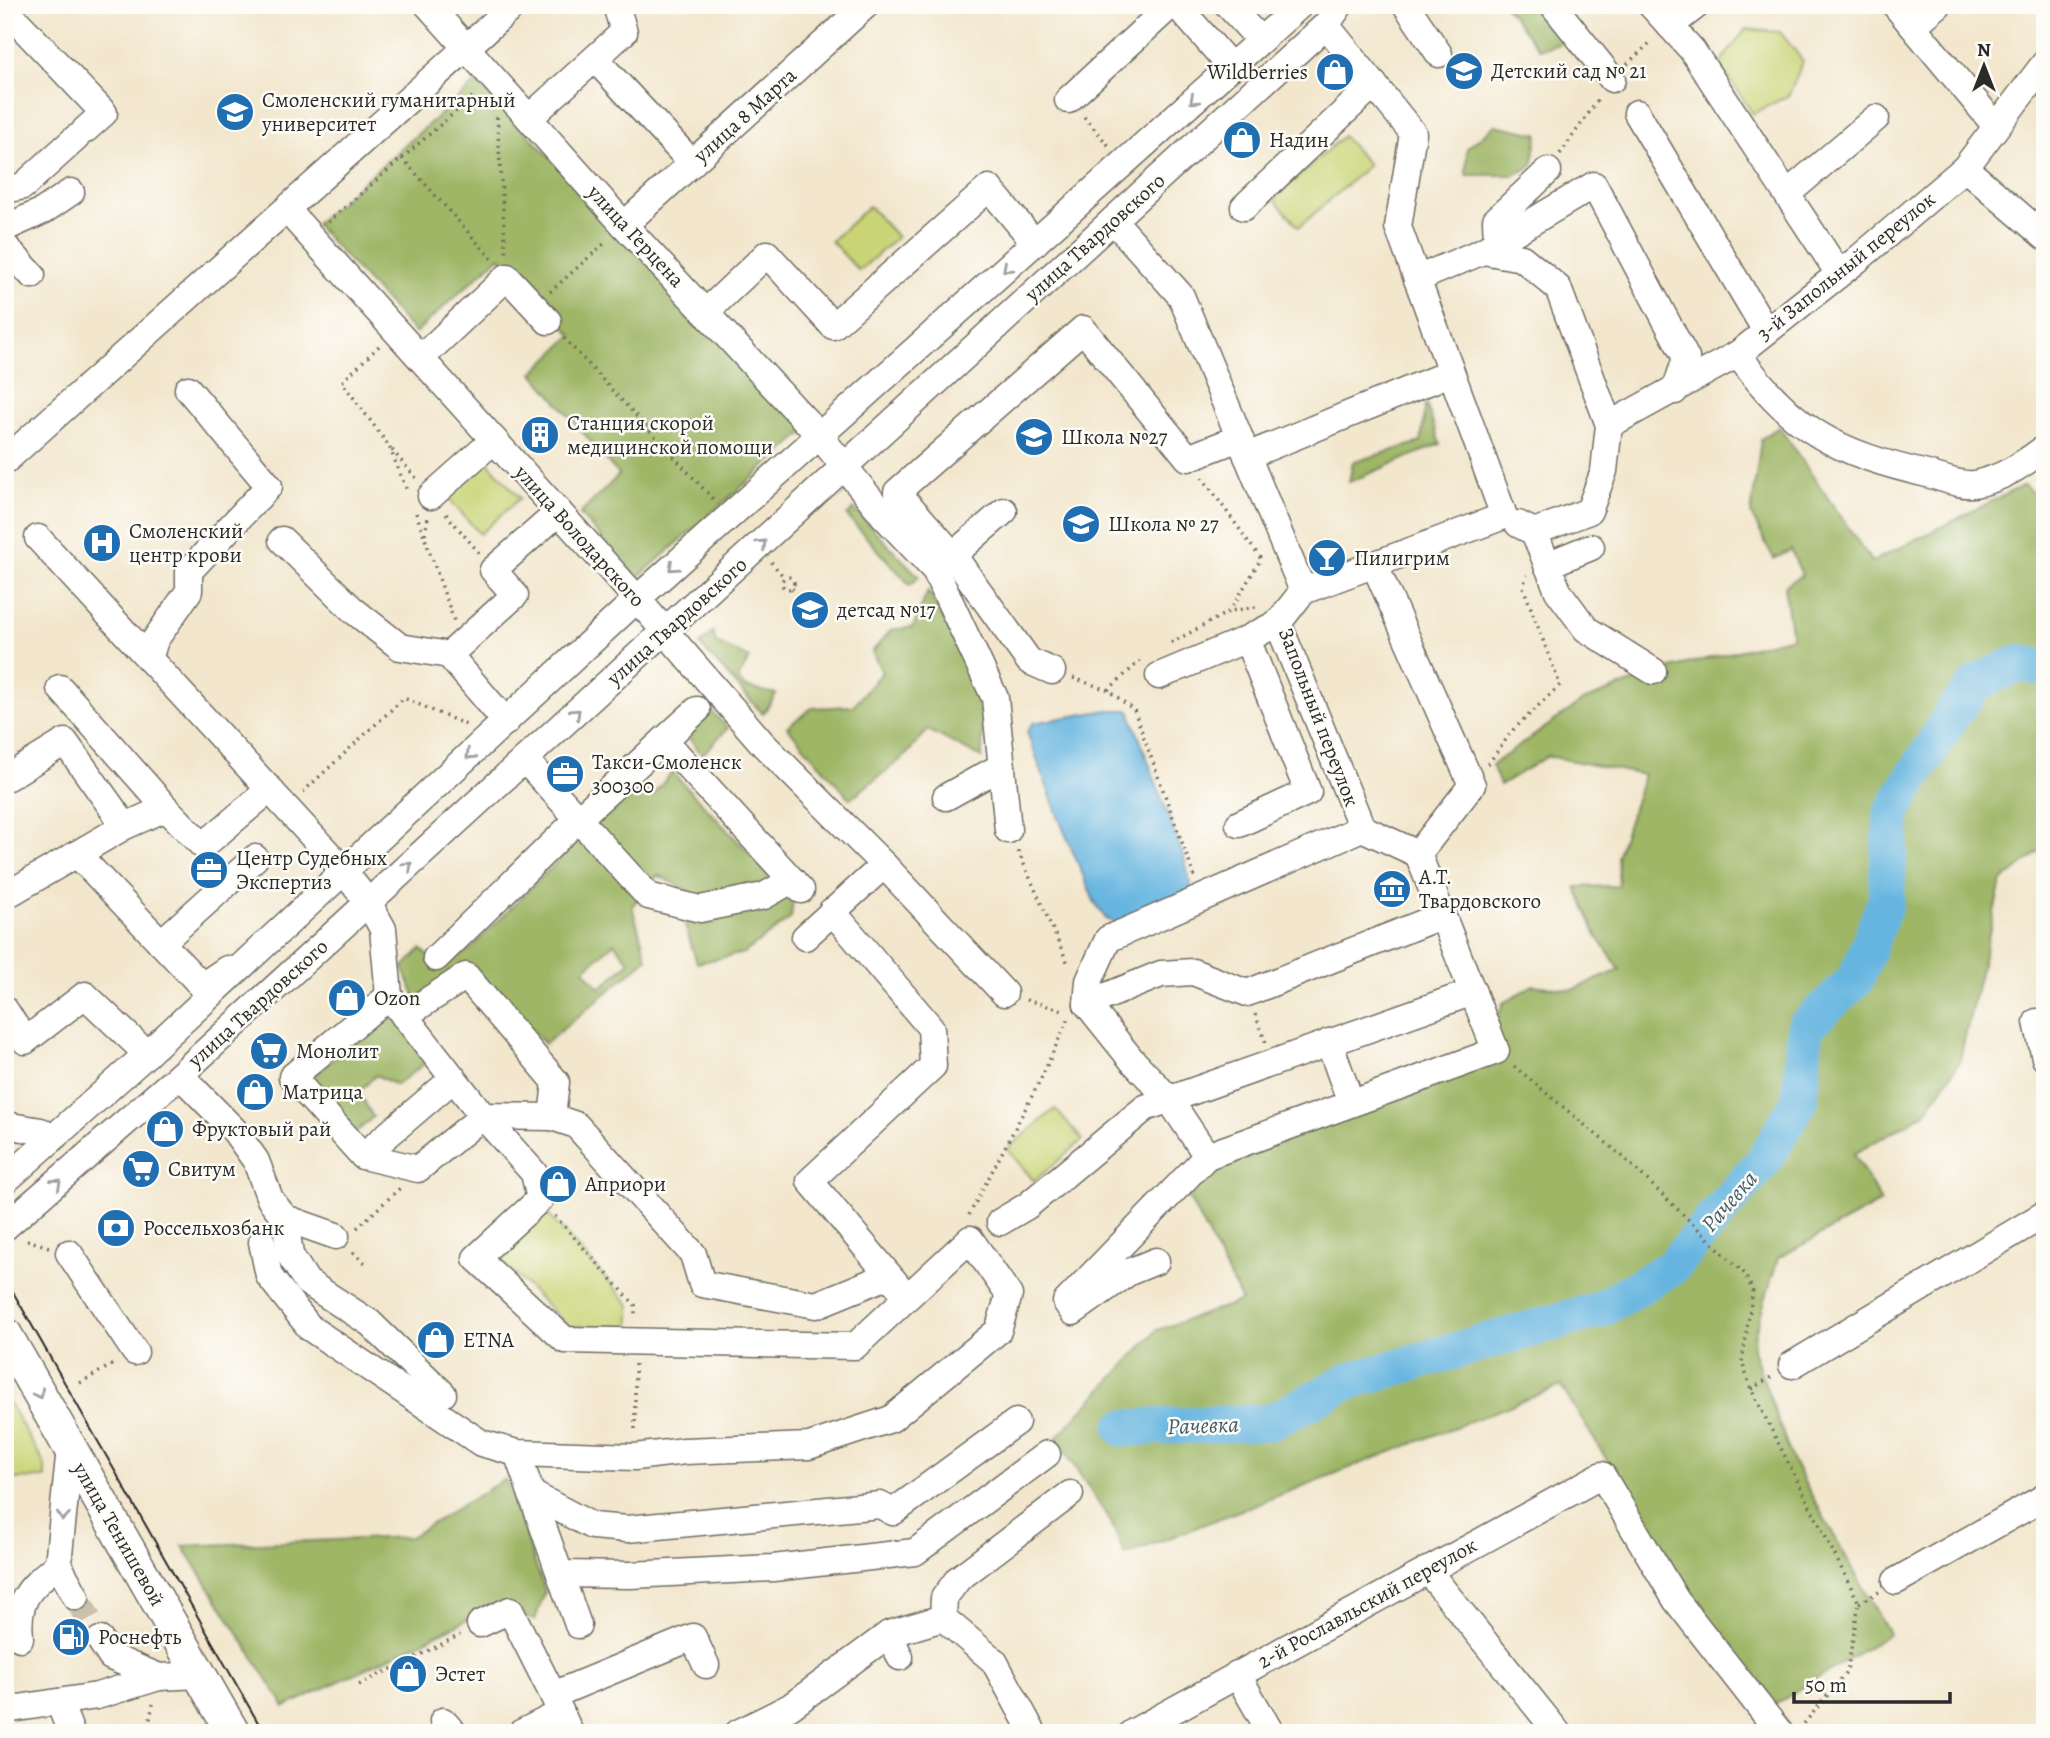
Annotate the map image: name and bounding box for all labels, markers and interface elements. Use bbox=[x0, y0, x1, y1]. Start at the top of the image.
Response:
north arrow bbox=[1948, 32, 2018, 102]
text: N bbox=[1977, 37, 1991, 63]
school or university icon: Детский сад № 21 bbox=[1443, 50, 1485, 92]
shop icon: Wildberries bbox=[1314, 51, 1356, 93]
place label: Детский сад № 21 bbox=[1491, 57, 1646, 85]
place label: Wildberries bbox=[1206, 58, 1308, 86]
street label: улица 8 Марта bbox=[687, 61, 803, 169]
place label: Смоленский гуманитарный университет bbox=[261, 86, 516, 138]
school or university icon: Смоленский гуманитарный университет bbox=[214, 91, 256, 133]
one-way arrow bbox=[1189, 92, 1202, 104]
shop icon: Надин bbox=[1221, 119, 1263, 161]
place label: Надин bbox=[1269, 126, 1329, 154]
street label: улица Твардовского bbox=[1018, 166, 1171, 308]
street label: улица Герцена bbox=[581, 178, 691, 293]
street label: 3-й Запольный переулок bbox=[1751, 185, 1941, 347]
one-way arrow bbox=[1002, 260, 1015, 272]
place label: Станция скорой медицинской помощи bbox=[567, 409, 773, 461]
building icon: Станция скорой медицинской помощи bbox=[519, 414, 561, 456]
school or university icon: Школа №27 bbox=[1013, 416, 1055, 458]
place label: Школа №27 bbox=[1061, 423, 1168, 451]
street label: улица Володарского bbox=[508, 458, 651, 613]
school or university icon: Школа № 27 bbox=[1060, 503, 1102, 545]
place label: Школа № 27 bbox=[1108, 510, 1219, 538]
place label: Смоленский центр крови bbox=[129, 517, 243, 569]
hospital icon: Смоленский центр крови bbox=[81, 522, 123, 564]
bar icon: Пилигрим bbox=[1306, 537, 1348, 579]
one-way arrow bbox=[754, 539, 767, 552]
place label: Пилигрим bbox=[1354, 544, 1450, 572]
street label: улица Твардовского bbox=[600, 550, 753, 692]
one-way arrow bbox=[668, 559, 681, 571]
school or university icon: детсад №17 bbox=[789, 589, 831, 631]
place label: детсад №17 bbox=[836, 596, 935, 624]
street label: Запольный переулок bbox=[1272, 624, 1366, 810]
one-way arrow bbox=[568, 709, 581, 721]
one-way arrow bbox=[465, 746, 478, 759]
place label: Такси-Смоленск 300300 bbox=[592, 748, 742, 800]
office icon: Такси-Смоленск 300300 bbox=[544, 753, 586, 795]
place label: Центр Судебных Экспертиз bbox=[236, 844, 388, 896]
office icon: Центр Судебных Экспертиз bbox=[188, 849, 230, 891]
one-way arrow bbox=[400, 862, 413, 875]
place label: А.Т. Твардовского bbox=[1418, 863, 1541, 915]
museum icon: А.Т. Твардовского bbox=[1371, 868, 1413, 910]
street label: улица Твардовского bbox=[181, 932, 334, 1074]
shop icon: Ozon bbox=[326, 977, 368, 1019]
place label: Ozon bbox=[374, 984, 420, 1012]
supermarket icon: Монолит bbox=[248, 1030, 290, 1072]
place label: Монолит bbox=[296, 1037, 379, 1065]
shop icon: Матрица bbox=[234, 1071, 276, 1113]
place label: Матрица bbox=[282, 1078, 364, 1106]
shop icon: Фруктовый рай bbox=[144, 1108, 186, 1150]
place label: Фруктовый рай bbox=[192, 1115, 331, 1143]
supermarket icon: Свитум bbox=[120, 1148, 162, 1190]
place label: Свитум bbox=[168, 1155, 236, 1183]
shop icon: Априори bbox=[537, 1163, 579, 1205]
water label: Рачевка bbox=[1694, 1164, 1765, 1239]
place label: Априори bbox=[584, 1170, 666, 1198]
one-way arrow bbox=[49, 1179, 62, 1191]
bank icon: Россельхозбанк bbox=[95, 1207, 137, 1249]
place label: Россельхозбанк bbox=[143, 1214, 284, 1242]
shop icon: ETNA bbox=[415, 1319, 457, 1361]
place label: ETNA bbox=[463, 1326, 515, 1354]
one-way arrow bbox=[31, 1386, 44, 1399]
water label: Рачевка bbox=[1167, 1409, 1240, 1442]
street label: улица Тенишевой bbox=[66, 1456, 172, 1611]
one-way arrow bbox=[56, 1511, 71, 1522]
street label: 2-й Рославльский переулок bbox=[1252, 1531, 1482, 1675]
fuel station icon: Роснефть bbox=[50, 1616, 92, 1658]
place label: Роснефть bbox=[98, 1623, 181, 1651]
shop icon: Эстет bbox=[387, 1653, 429, 1695]
place label: Эстет bbox=[435, 1660, 485, 1688]
scale bar bbox=[1794, 1661, 1950, 1705]
text: 50 m bbox=[1805, 1671, 1847, 1699]

